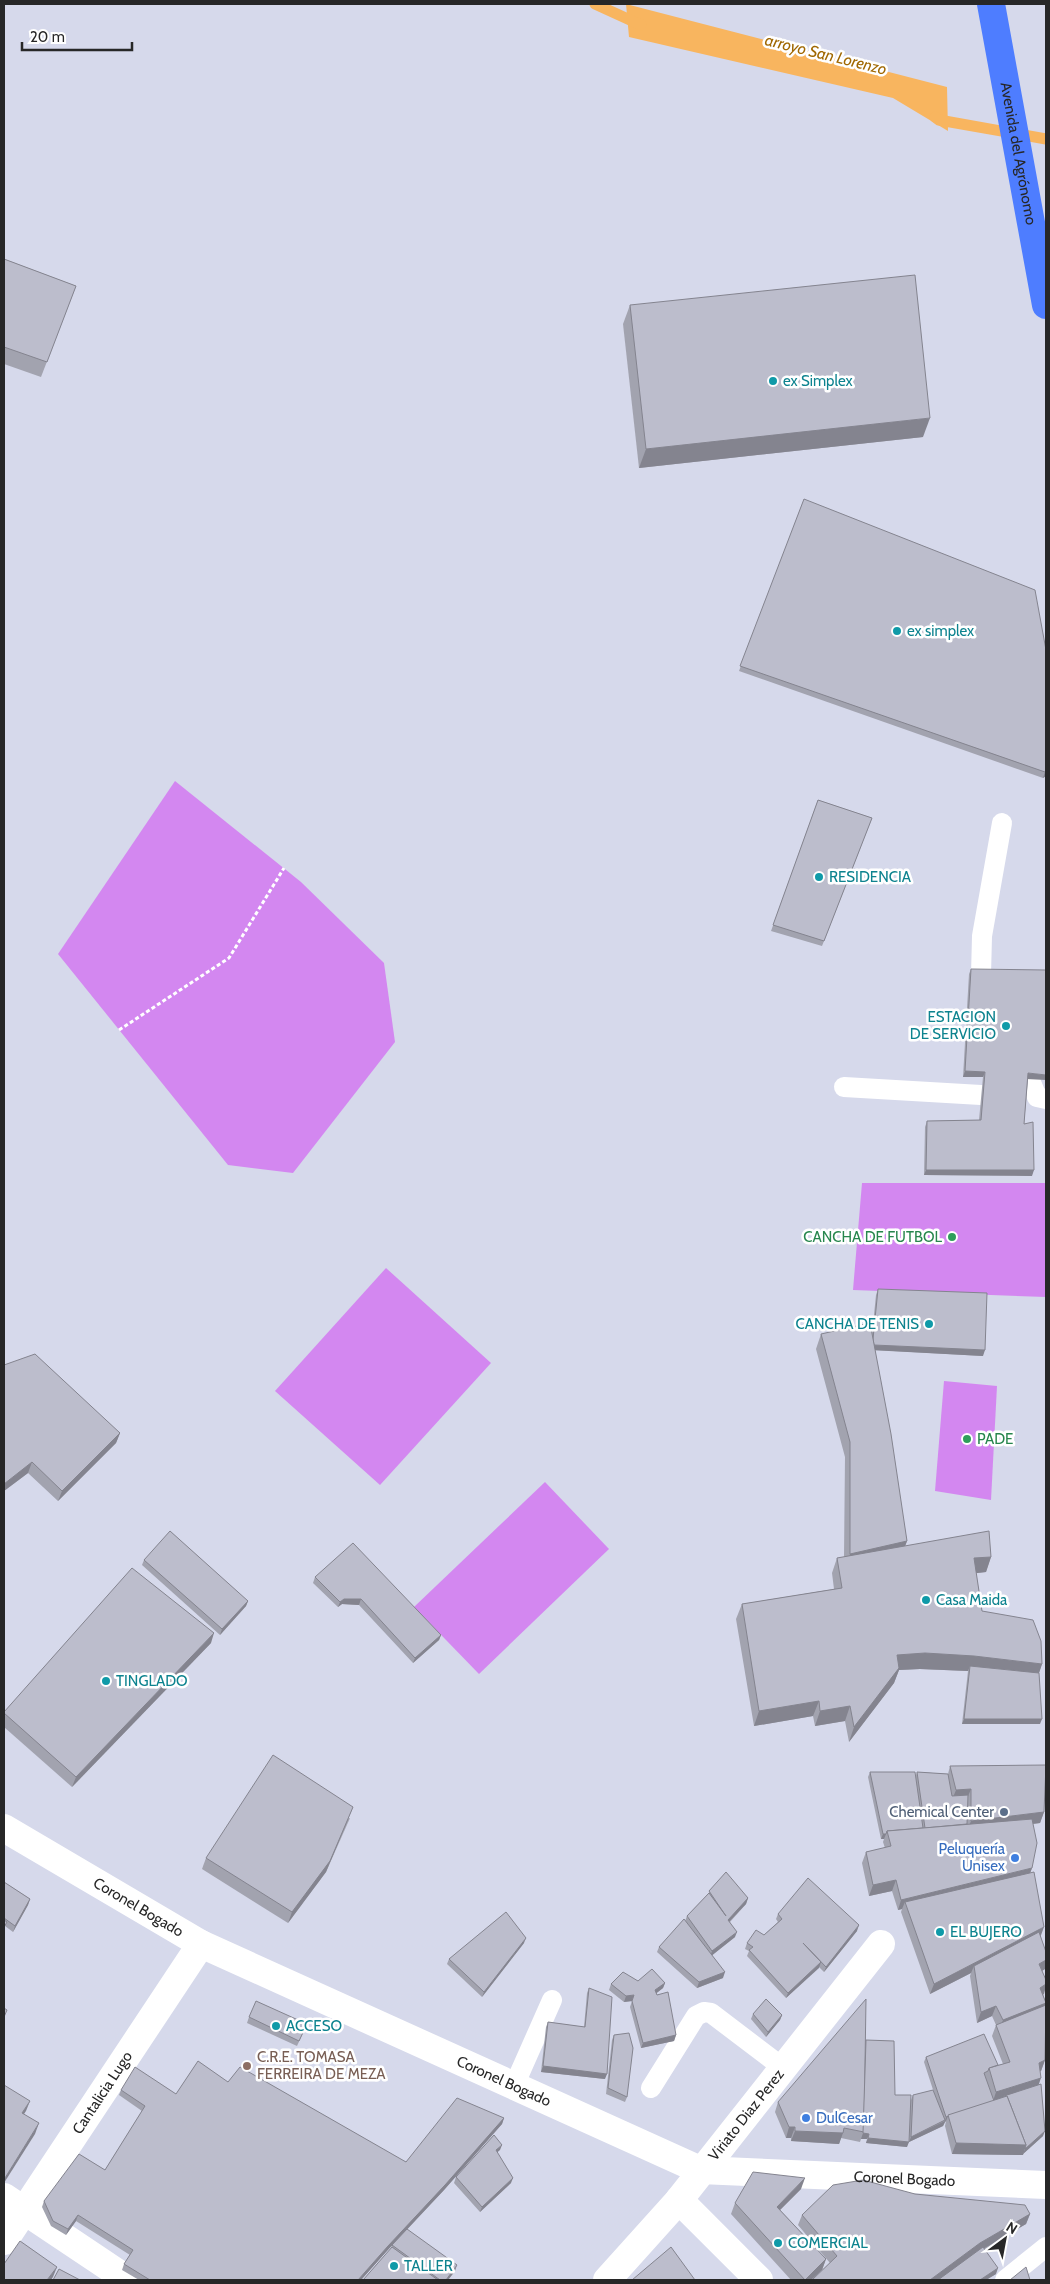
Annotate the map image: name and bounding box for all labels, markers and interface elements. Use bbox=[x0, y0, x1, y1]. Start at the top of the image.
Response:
scale bar bbox=[22, 20, 132, 52]
text: 20 m bbox=[30, 28, 65, 46]
water label: arroyo San Lorenzo bbox=[763, 30, 889, 79]
street label: Avenida del Agrónomo bbox=[996, 81, 1040, 226]
place label: ex Simplex bbox=[783, 372, 853, 390]
marker: ex Simplex bbox=[767, 375, 779, 387]
place label: ex simplex bbox=[907, 622, 974, 640]
marker: ex simplex bbox=[891, 625, 903, 637]
place label: RESIDENCIA bbox=[829, 868, 912, 886]
marker: RESIDENCIA bbox=[813, 871, 825, 883]
place label: ESTACION DE SERVICIO bbox=[910, 1008, 996, 1043]
marker: ESTACION DE SERVICIO bbox=[1000, 1020, 1012, 1032]
place label: CANCHA DE FUTBOL bbox=[803, 1228, 942, 1246]
marker: CANCHA DE FUTBOL bbox=[946, 1231, 958, 1243]
place label: CANCHA DE TENIS bbox=[795, 1315, 919, 1333]
marker: CANCHA DE TENIS bbox=[923, 1318, 935, 1330]
place label: PADE bbox=[977, 1430, 1013, 1448]
marker: PADE bbox=[961, 1433, 973, 1445]
place label: Casa Maida bbox=[936, 1591, 1008, 1609]
marker: Casa Maida bbox=[920, 1594, 932, 1606]
place label: TINGLADO bbox=[116, 1672, 188, 1690]
marker: TINGLADO bbox=[100, 1675, 112, 1687]
place label: Chemical Center bbox=[889, 1803, 994, 1821]
marker: Chemical Center bbox=[998, 1806, 1010, 1818]
place label: Peluquería Unisex bbox=[939, 1840, 1006, 1875]
marker: Peluquería Unisex bbox=[1009, 1852, 1021, 1864]
street label: Coronel Bogado bbox=[90, 1874, 187, 1941]
place label: EL BUJERO bbox=[950, 1923, 1022, 1941]
marker: EL BUJERO bbox=[934, 1926, 946, 1938]
place label: ACCESO bbox=[286, 2017, 342, 2035]
marker: ACCESO bbox=[270, 2020, 282, 2032]
street label: Cantalicia Lugo bbox=[69, 2048, 136, 2137]
place label: C.R.E. TOMASA FERREIRA DE MEZA bbox=[257, 2048, 386, 2083]
street label: Coronel Bogado bbox=[454, 2052, 554, 2110]
marker: C.R.E. TOMASA FERREIRA DE MEZA bbox=[241, 2060, 253, 2072]
street label: Viriato Diaz Perez bbox=[704, 2066, 788, 2164]
place label: DulCesar bbox=[816, 2109, 873, 2127]
marker: DulCesar bbox=[800, 2112, 812, 2124]
street label: Coronel Bogado bbox=[853, 2168, 956, 2190]
north arrow bbox=[980, 2214, 1030, 2264]
text: N bbox=[1003, 2218, 1021, 2238]
place label: COMERCIAL bbox=[788, 2234, 868, 2252]
marker: COMERCIAL bbox=[772, 2237, 784, 2249]
place label: TALLER bbox=[404, 2257, 453, 2275]
marker: TALLER bbox=[388, 2260, 400, 2272]

